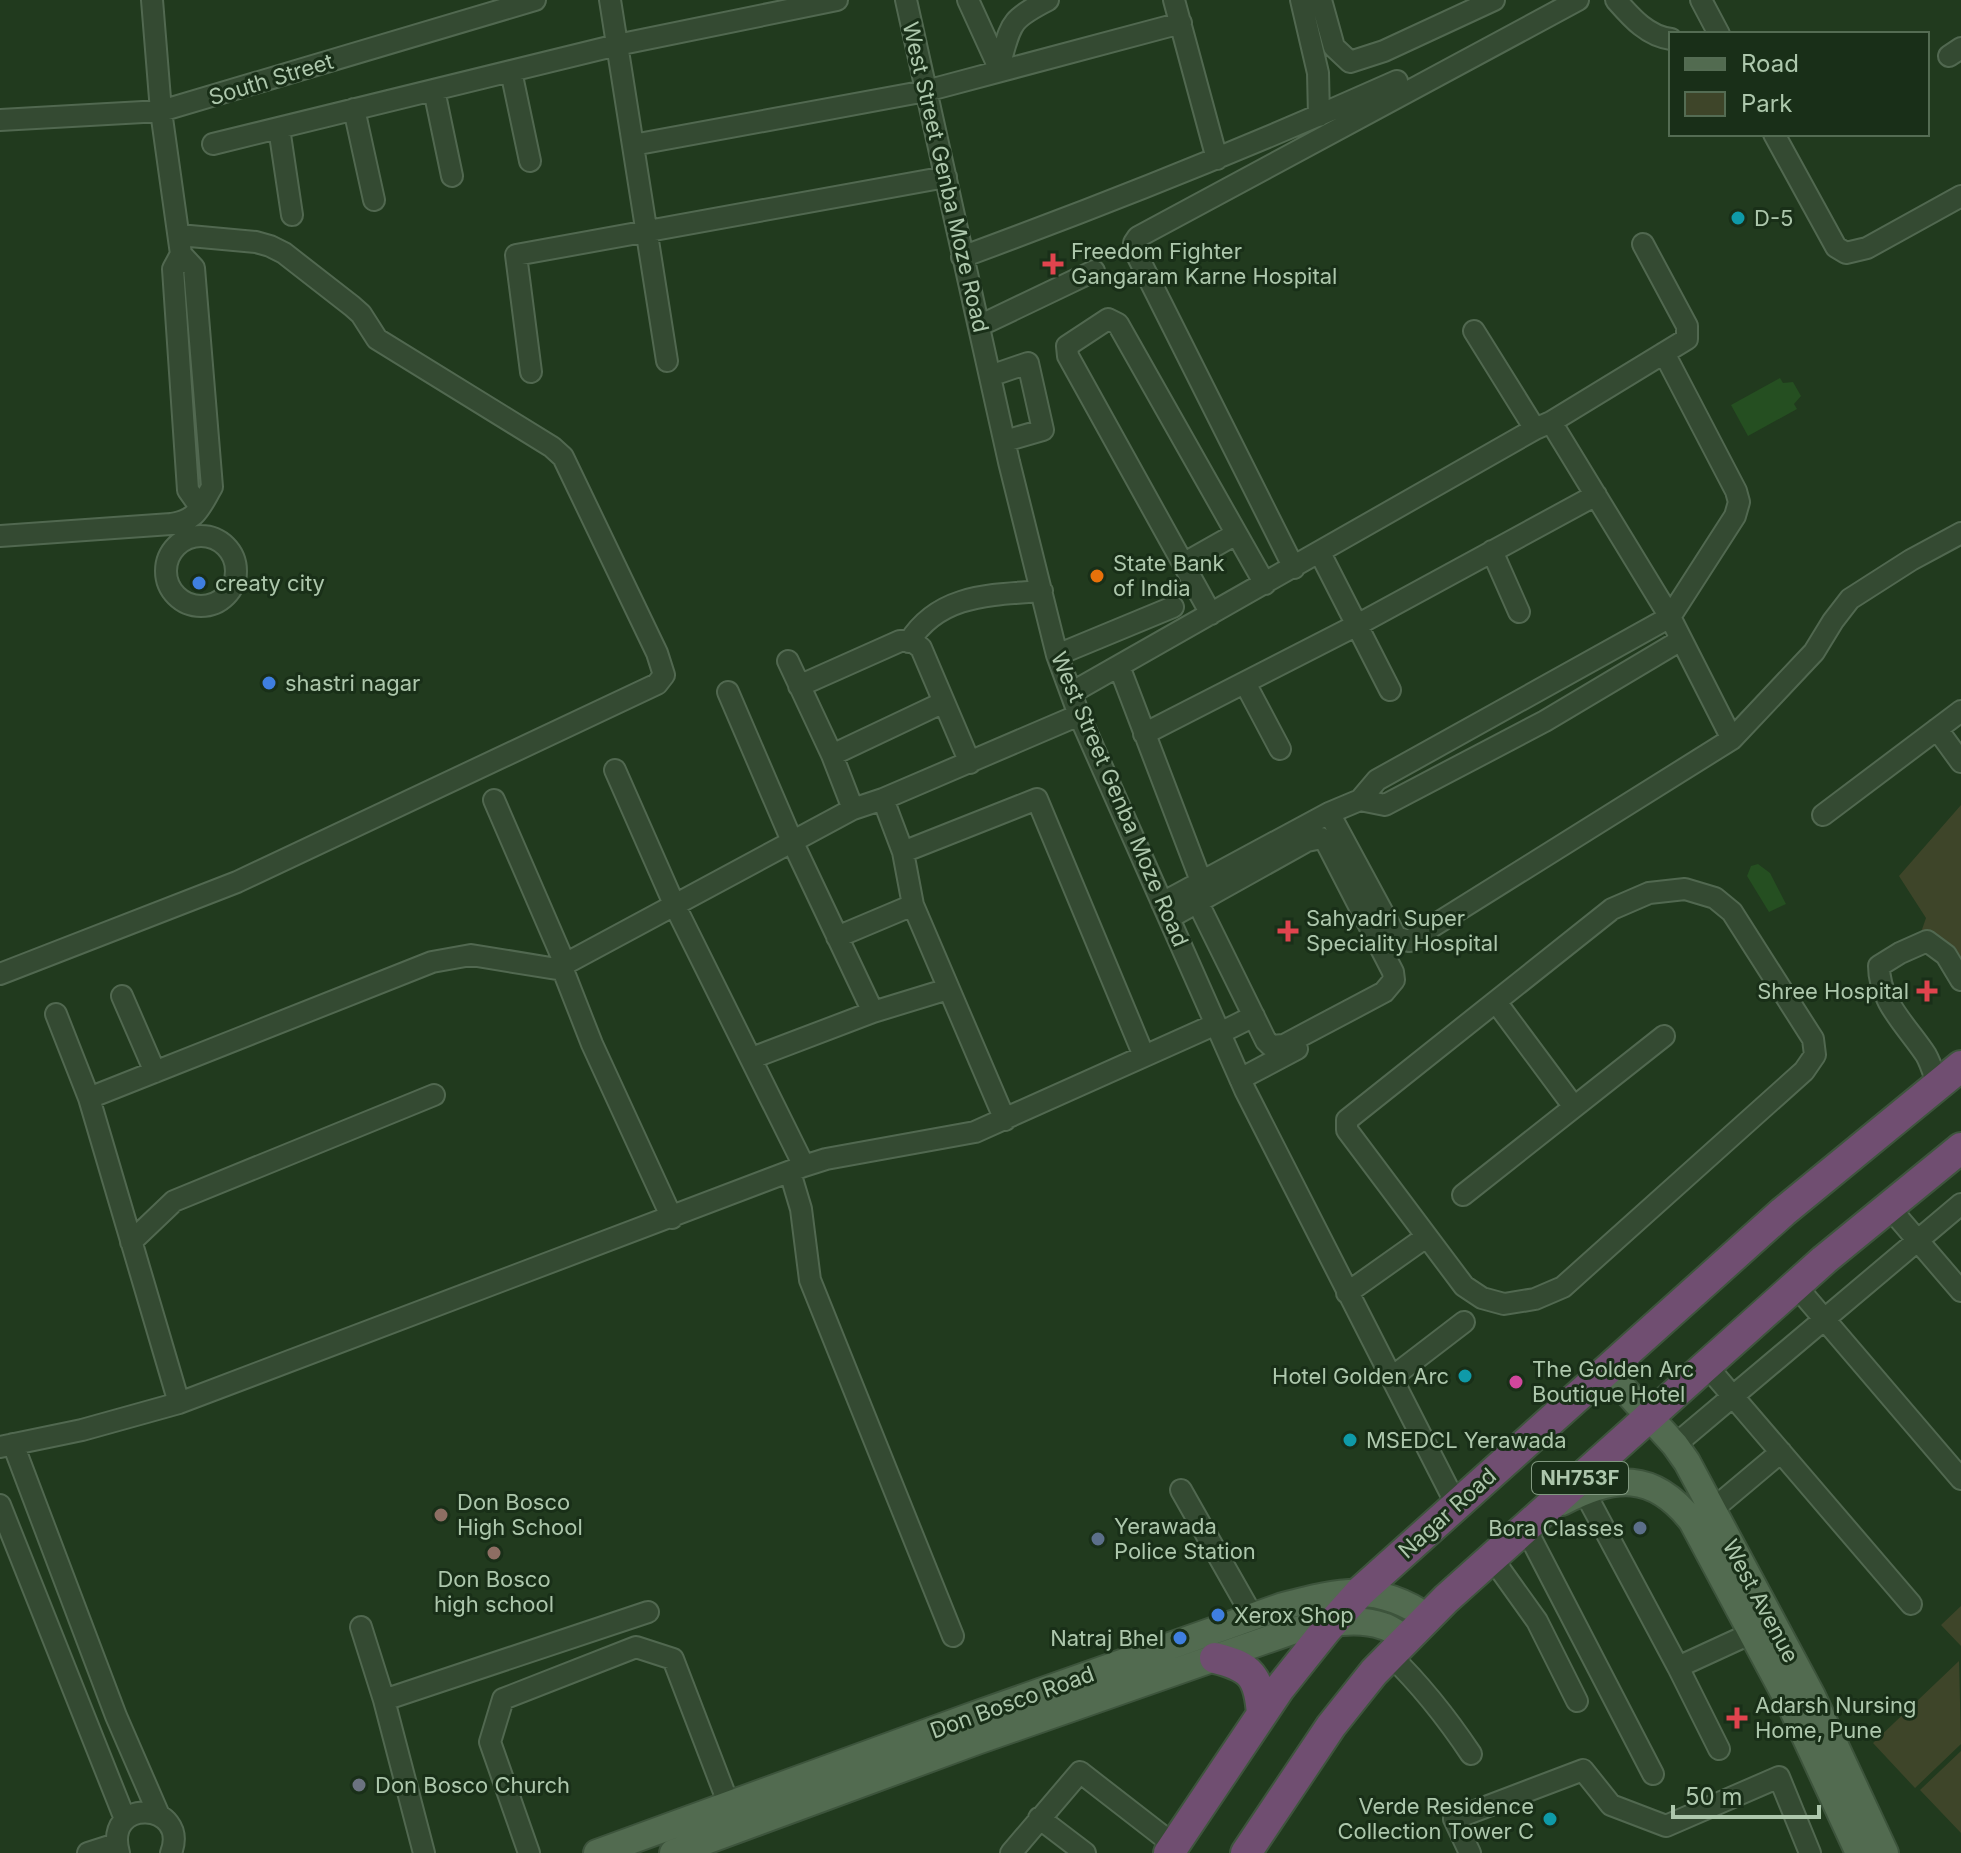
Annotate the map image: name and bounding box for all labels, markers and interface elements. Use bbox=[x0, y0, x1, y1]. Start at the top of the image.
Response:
street label: West Street Genba Moze Road bbox=[898, 19, 994, 335]
legend bbox=[1669, 32, 1929, 136]
street label: South Street bbox=[206, 48, 336, 110]
text: Road bbox=[1741, 49, 1799, 78]
text: Park bbox=[1741, 89, 1792, 118]
place label: D-5 bbox=[1754, 205, 1793, 231]
marker: D-5 bbox=[1729, 209, 1747, 227]
place label: Freedom Fighter Gangaram Karne Hospital bbox=[1071, 238, 1337, 289]
marker: Freedom Fighter Gangaram Karne Hospital bbox=[1042, 253, 1064, 275]
place label: State Bank of India bbox=[1113, 550, 1225, 601]
marker: State Bank of India bbox=[1088, 567, 1106, 585]
place label: creaty city bbox=[215, 570, 325, 596]
marker: creaty city bbox=[190, 574, 208, 592]
street label: West Street Genba Moze Road bbox=[1046, 648, 1194, 950]
place label: shastri nagar bbox=[285, 670, 420, 696]
marker: shastri nagar bbox=[260, 674, 278, 692]
place label: Sahyadri Super Speciality Hospital bbox=[1306, 905, 1498, 956]
marker: Sahyadri Super Speciality Hospital bbox=[1277, 920, 1299, 942]
place label: Shree Hospital bbox=[1757, 978, 1909, 1004]
marker: Shree Hospital bbox=[1916, 980, 1938, 1002]
place label: The Golden Arc Boutique Hotel bbox=[1532, 1356, 1694, 1407]
place label: Hotel Golden Arc bbox=[1272, 1363, 1449, 1389]
marker: Hotel Golden Arc bbox=[1456, 1367, 1474, 1385]
marker: The Golden Arc Boutique Hotel bbox=[1507, 1373, 1525, 1391]
place label: MSEDCL Yerawada bbox=[1366, 1427, 1567, 1453]
marker: MSEDCL Yerawada bbox=[1341, 1431, 1359, 1449]
street label: Nagar Road bbox=[1393, 1462, 1501, 1564]
road number: NH753F bbox=[1532, 1462, 1628, 1494]
place label: Don Bosco High School bbox=[457, 1489, 583, 1540]
marker: Don Bosco High School bbox=[432, 1506, 450, 1524]
place label: Yerawada Police Station bbox=[1114, 1513, 1256, 1564]
place label: Bora Classes bbox=[1488, 1515, 1624, 1541]
marker: Bora Classes bbox=[1631, 1519, 1649, 1537]
marker: Yerawada Police Station bbox=[1089, 1530, 1107, 1548]
street label: West Avenue bbox=[1718, 1535, 1804, 1667]
marker: Don Bosco high school bbox=[485, 1544, 503, 1562]
place label: Don Bosco high school bbox=[434, 1566, 554, 1617]
place label: Xerox Shop bbox=[1234, 1602, 1354, 1628]
marker: Xerox Shop bbox=[1209, 1606, 1227, 1624]
place label: Natraj Bhel bbox=[1050, 1625, 1164, 1651]
marker: Natraj Bhel bbox=[1171, 1629, 1189, 1647]
street label: Don Bosco Road bbox=[927, 1660, 1097, 1744]
place label: Adarsh Nursing Home, Pune bbox=[1755, 1692, 1916, 1743]
marker: Adarsh Nursing Home, Pune bbox=[1726, 1707, 1748, 1729]
scale bar bbox=[1673, 1769, 1819, 1819]
place label: Don Bosco Church bbox=[375, 1772, 570, 1798]
marker: Don Bosco Church bbox=[350, 1776, 368, 1794]
text: 50 m bbox=[1685, 1782, 1743, 1811]
place label: Verde Residence Collection Tower C bbox=[1338, 1793, 1534, 1844]
marker: Verde Residence Collection Tower C bbox=[1541, 1810, 1559, 1828]

